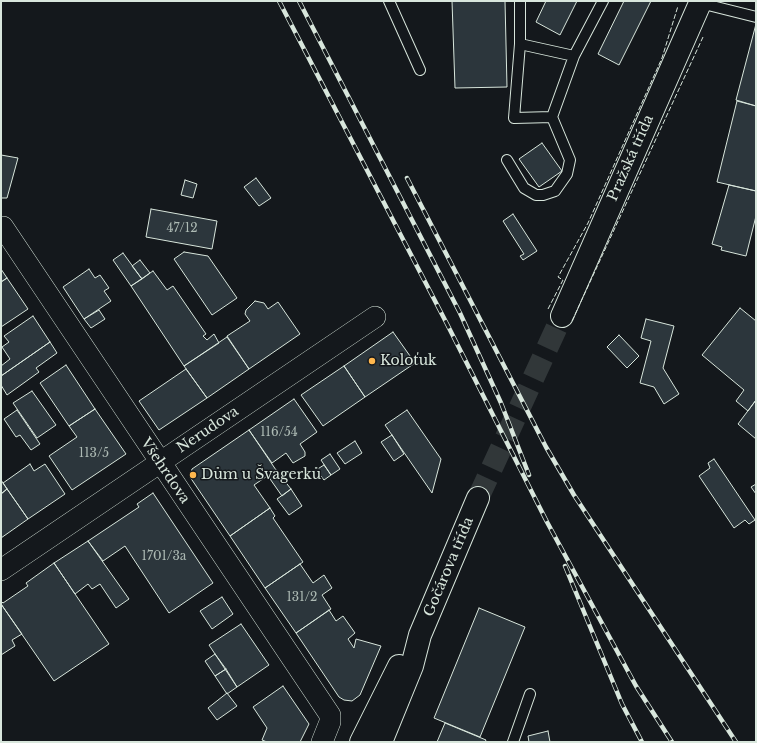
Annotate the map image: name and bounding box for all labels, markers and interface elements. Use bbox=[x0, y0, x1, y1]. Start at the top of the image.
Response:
street label: Pražská třída bbox=[605, 112, 657, 204]
house number: 47/12 bbox=[166, 222, 198, 236]
place label: Koloťuk bbox=[380, 353, 437, 369]
marker: Koloťuk bbox=[367, 356, 377, 366]
street label: Nerudova bbox=[174, 403, 242, 457]
house number: 116/54 bbox=[260, 426, 298, 440]
street label: Všehrdova bbox=[137, 435, 193, 507]
house number: 113/5 bbox=[79, 447, 109, 461]
place label: Dům u Švagerků bbox=[201, 467, 321, 483]
marker: Dům u Švagerků bbox=[188, 470, 198, 480]
street label: Gočárova třída bbox=[421, 515, 477, 619]
house number: 1701/3a bbox=[142, 550, 186, 564]
house number: 131/2 bbox=[286, 591, 318, 605]

